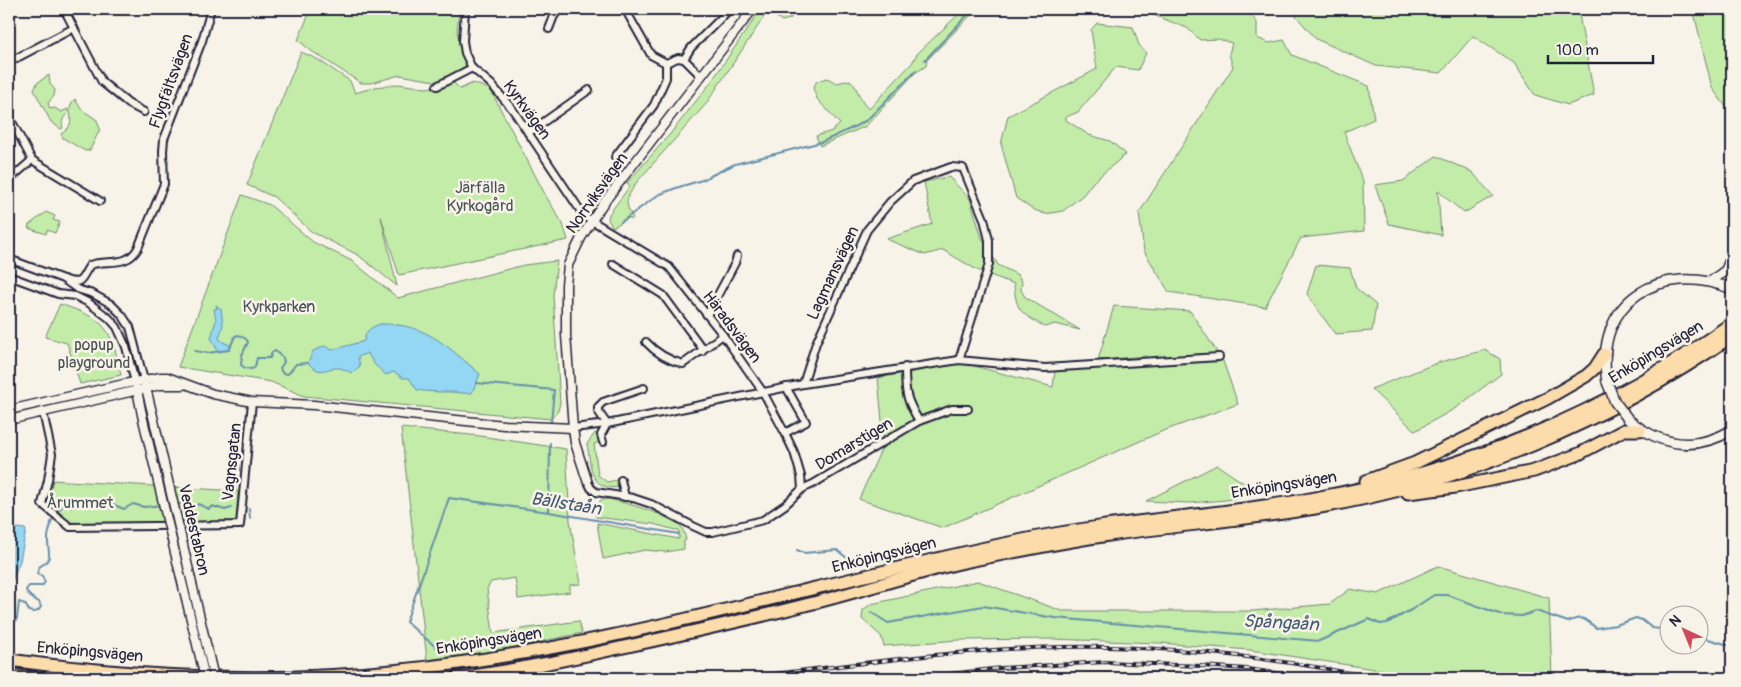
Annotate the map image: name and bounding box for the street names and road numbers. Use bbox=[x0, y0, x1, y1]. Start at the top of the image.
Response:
street label: Flygfältsvägen bbox=[145, 31, 197, 131]
street label: Kyrkvägen bbox=[499, 76, 555, 144]
street label: Norrviksvägen bbox=[562, 149, 632, 237]
street label: Lagmansvägen bbox=[803, 223, 863, 323]
street label: Häradsvägen bbox=[698, 287, 766, 367]
street label: Enköpingsvägen bbox=[1605, 316, 1707, 388]
street label: Domarstigen bbox=[812, 413, 896, 475]
street label: Vagnsgatan bbox=[218, 422, 246, 502]
street label: Enköpingsvägen bbox=[1230, 467, 1338, 503]
street label: Veddestabron bbox=[174, 482, 214, 578]
street label: Enköpingsvägen bbox=[830, 532, 938, 578]
street label: Enköpingsvägen bbox=[435, 623, 543, 659]
street label: Enköpingsvägen bbox=[36, 637, 144, 667]

